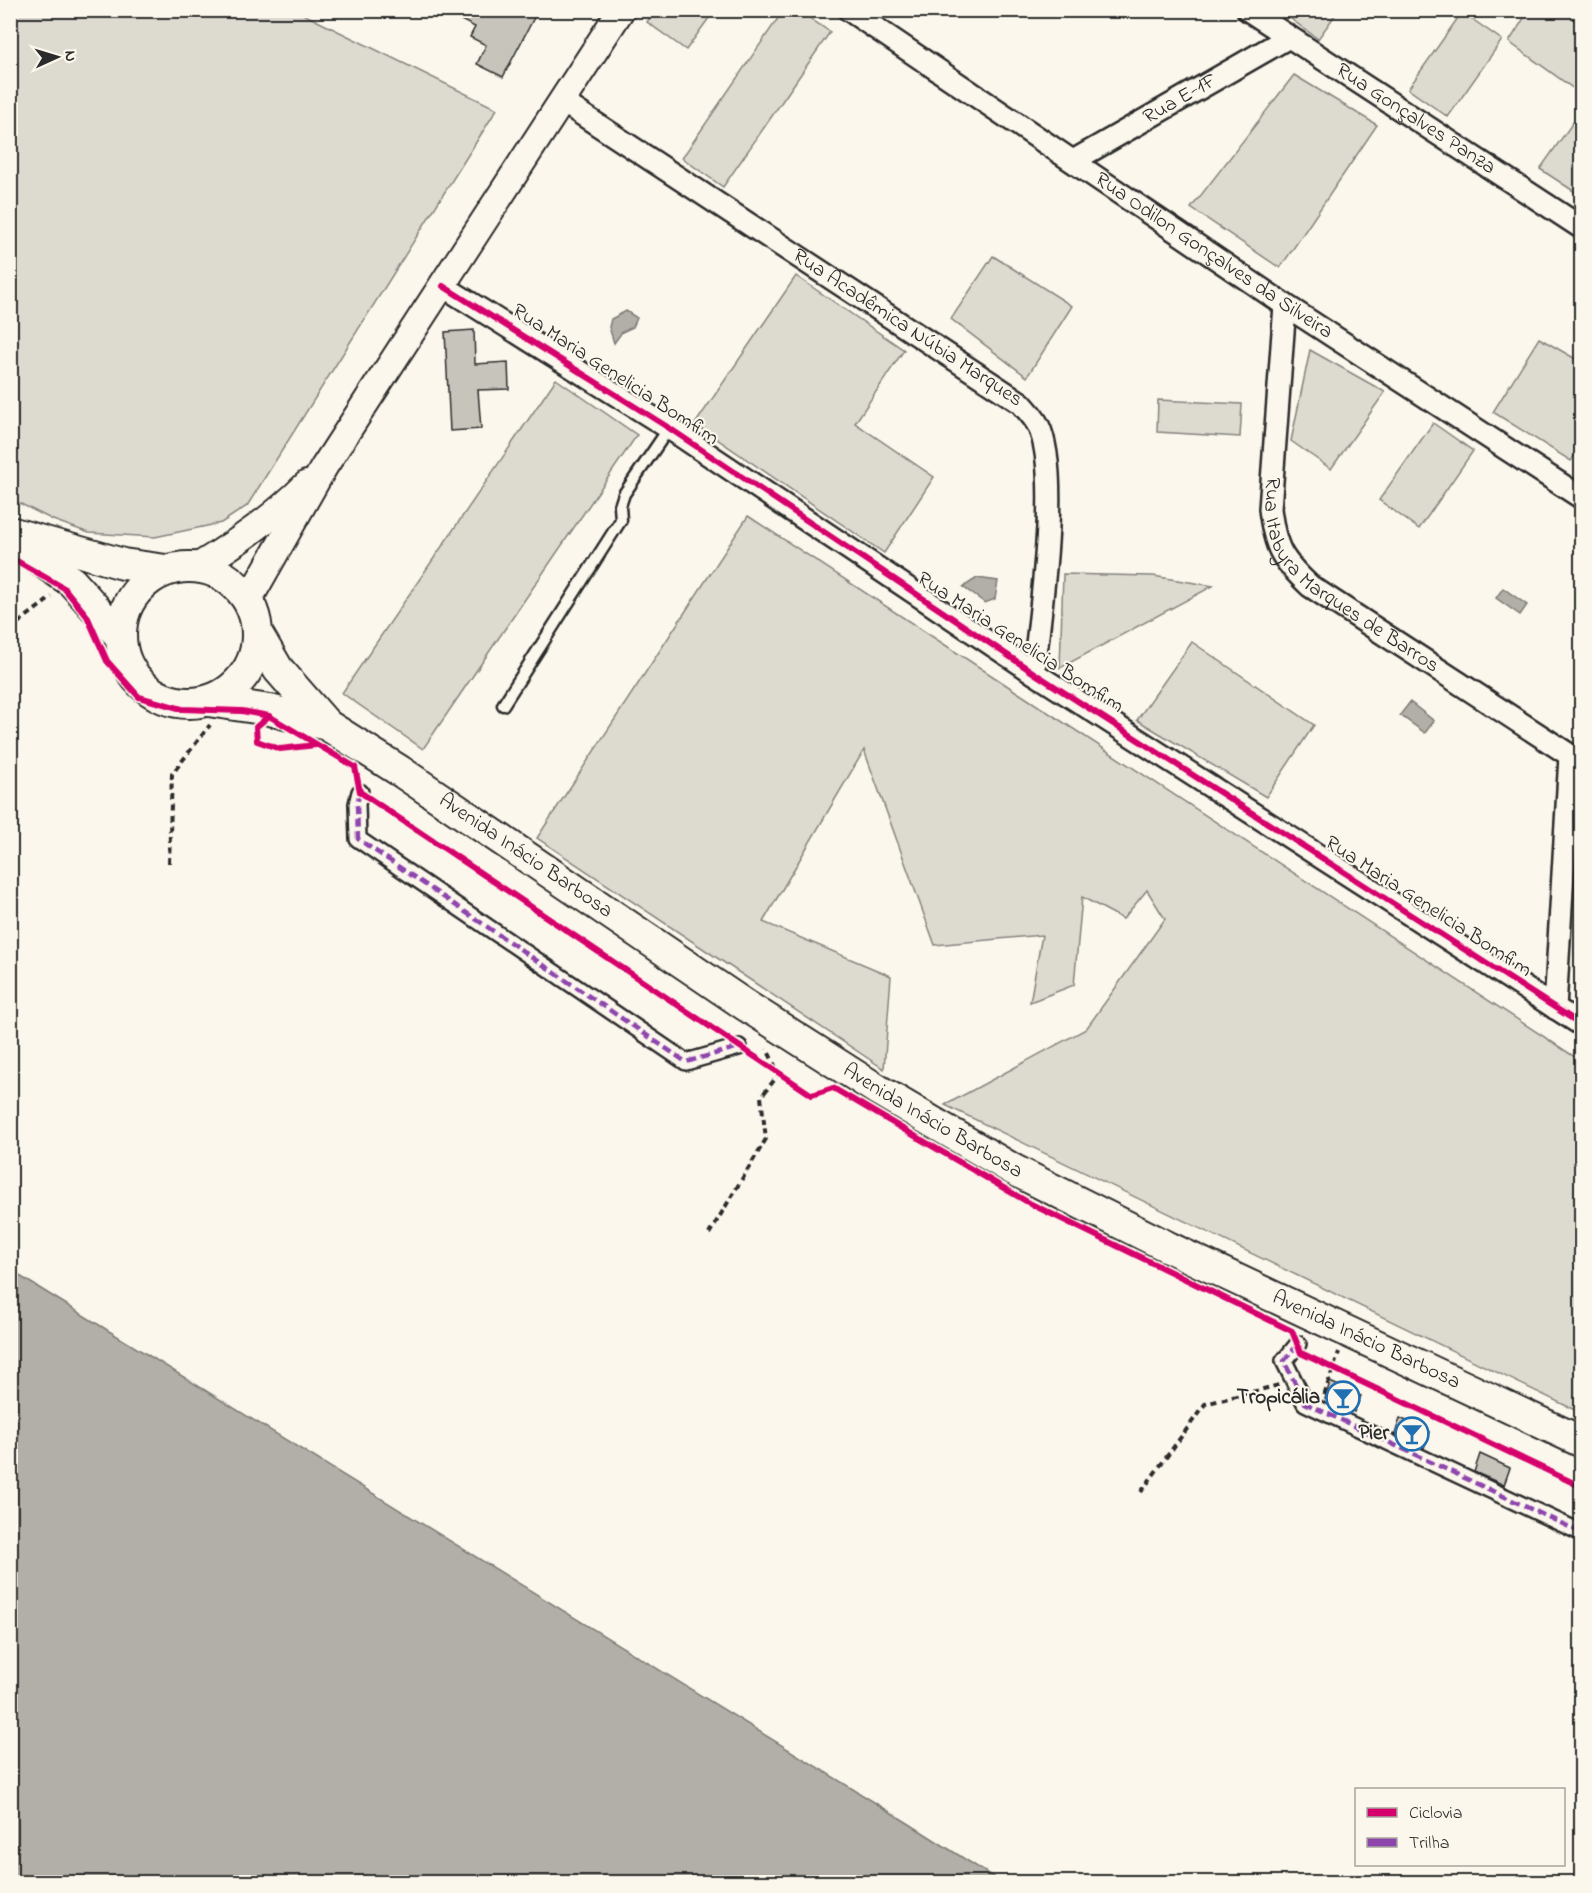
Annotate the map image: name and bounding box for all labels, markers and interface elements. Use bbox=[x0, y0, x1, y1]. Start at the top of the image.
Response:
north arrow bbox=[27, 27, 87, 87]
text: N bbox=[58, 50, 82, 63]
street label: Rua Gonçalves Panza bbox=[1330, 56, 1501, 183]
street label: Rua E-1F bbox=[1138, 66, 1224, 132]
street label: Rua Odilon Gonçalves da Silveira bbox=[1088, 165, 1339, 347]
street label: Rua Acadêmica Núbia Marques bbox=[786, 242, 1028, 415]
street label: Rua Maria Genelicia Bomfim bbox=[506, 297, 724, 453]
street label: Rua Itabyra Marques de Barros bbox=[1255, 476, 1445, 681]
street label: Rua Maria Genelicia Bomfim bbox=[911, 565, 1129, 721]
street label: Avenida Inácio Barbosa bbox=[432, 786, 619, 926]
street label: Rua Maria Genelicia Bomfim bbox=[1319, 829, 1537, 985]
street label: Avenida Inácio Barbosa bbox=[837, 1056, 1028, 1187]
street label: Avenida Inácio Barbosa bbox=[1267, 1283, 1465, 1398]
bar icon: Tropicália bbox=[1325, 1380, 1361, 1416]
place label: Tropicália bbox=[1237, 1383, 1320, 1413]
bar icon: Pier bbox=[1394, 1416, 1430, 1452]
place label: Pier bbox=[1358, 1419, 1389, 1449]
legend bbox=[1355, 1788, 1565, 1866]
text: Ciclovia bbox=[1409, 1801, 1462, 1827]
text: Trilha bbox=[1409, 1831, 1449, 1857]

